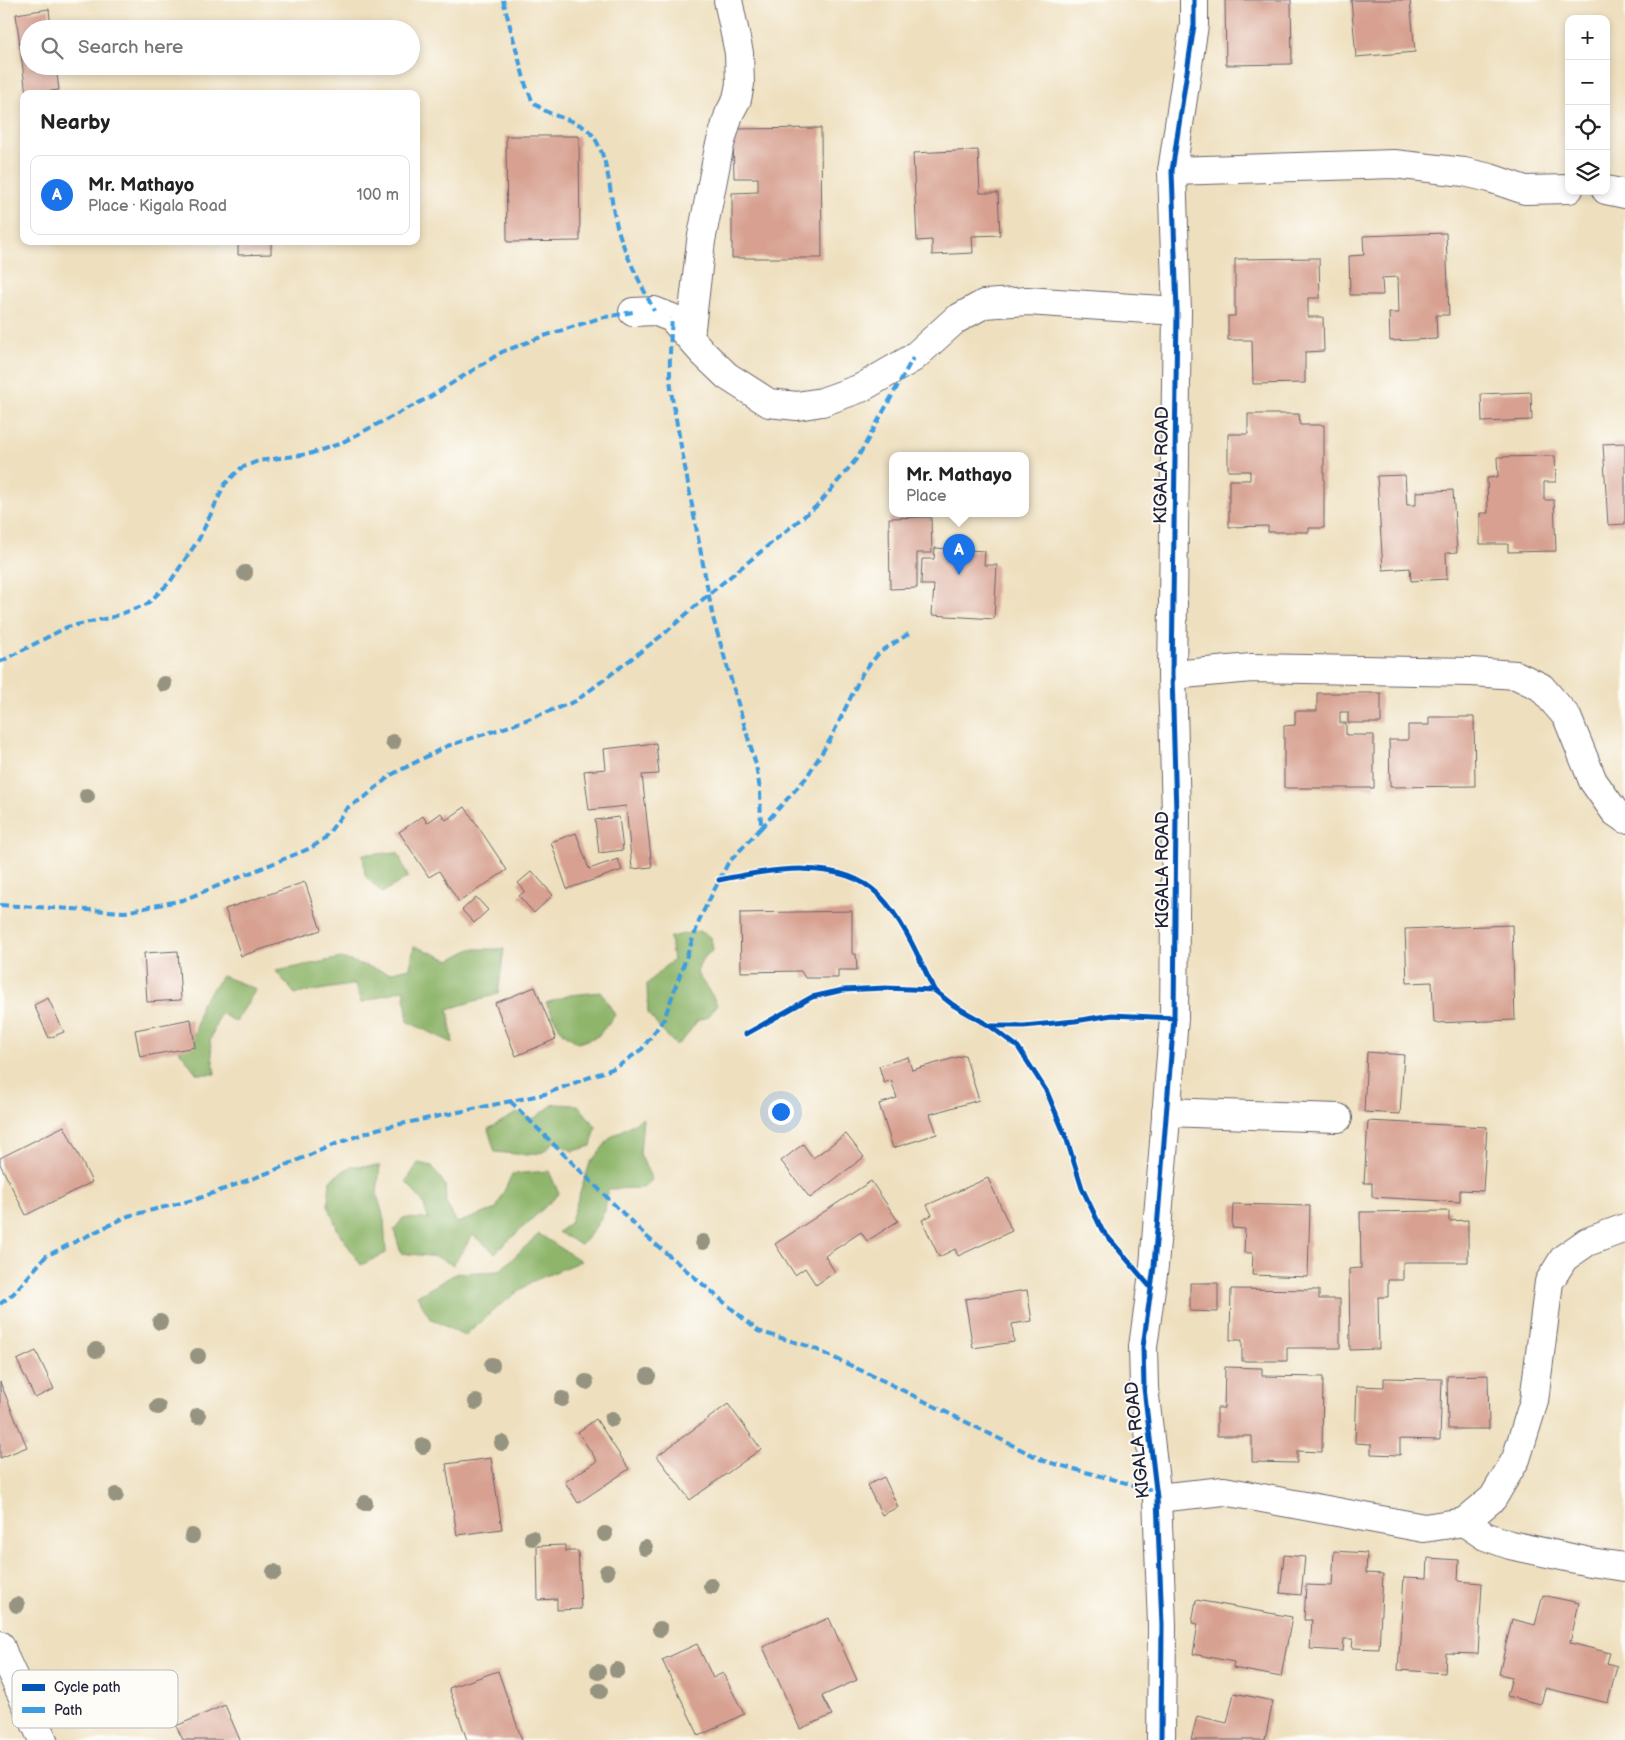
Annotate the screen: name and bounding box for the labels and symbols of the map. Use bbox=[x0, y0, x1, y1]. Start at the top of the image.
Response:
street label: KIGALA ROAD bbox=[1150, 406, 1173, 524]
pin: A bbox=[943, 534, 975, 575]
street label: KIGALA ROAD bbox=[1152, 811, 1173, 929]
your location bbox=[768, 1099, 794, 1125]
street label: KIGALA ROAD bbox=[1121, 1380, 1154, 1500]
legend bbox=[12, 1670, 178, 1728]
text: Cycle path bbox=[54, 1679, 121, 1696]
text: Path bbox=[54, 1702, 82, 1719]

